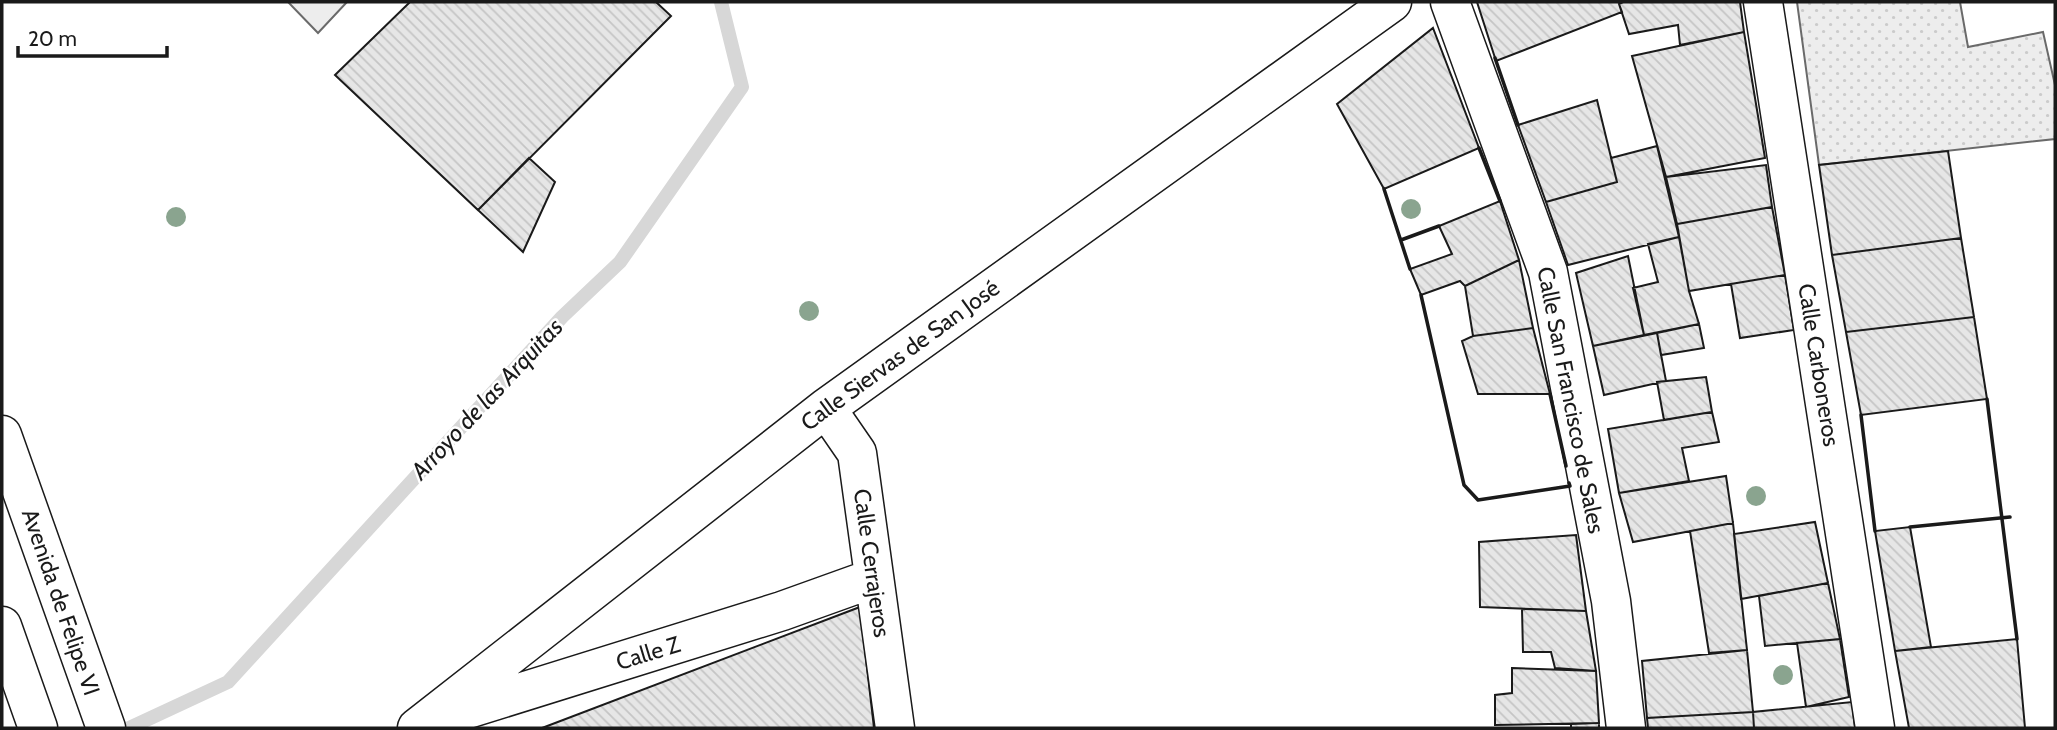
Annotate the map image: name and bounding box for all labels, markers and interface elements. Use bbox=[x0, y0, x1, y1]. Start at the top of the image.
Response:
scale bar bbox=[18, 14, 166, 58]
text: 20 m bbox=[28, 26, 77, 51]
street label: Calle San Francisco de Sales bbox=[1531, 264, 1611, 536]
street label: Calle Siervas de San José bbox=[795, 273, 1005, 436]
street label: Calle Carboneros bbox=[1792, 282, 1846, 448]
water label: Arroyo de las Arquitas bbox=[404, 312, 569, 486]
street label: Calle Cerrajeros bbox=[848, 487, 896, 639]
street label: Avenida de Felipe VI bbox=[16, 505, 106, 699]
street label: Calle Z bbox=[613, 630, 684, 676]

